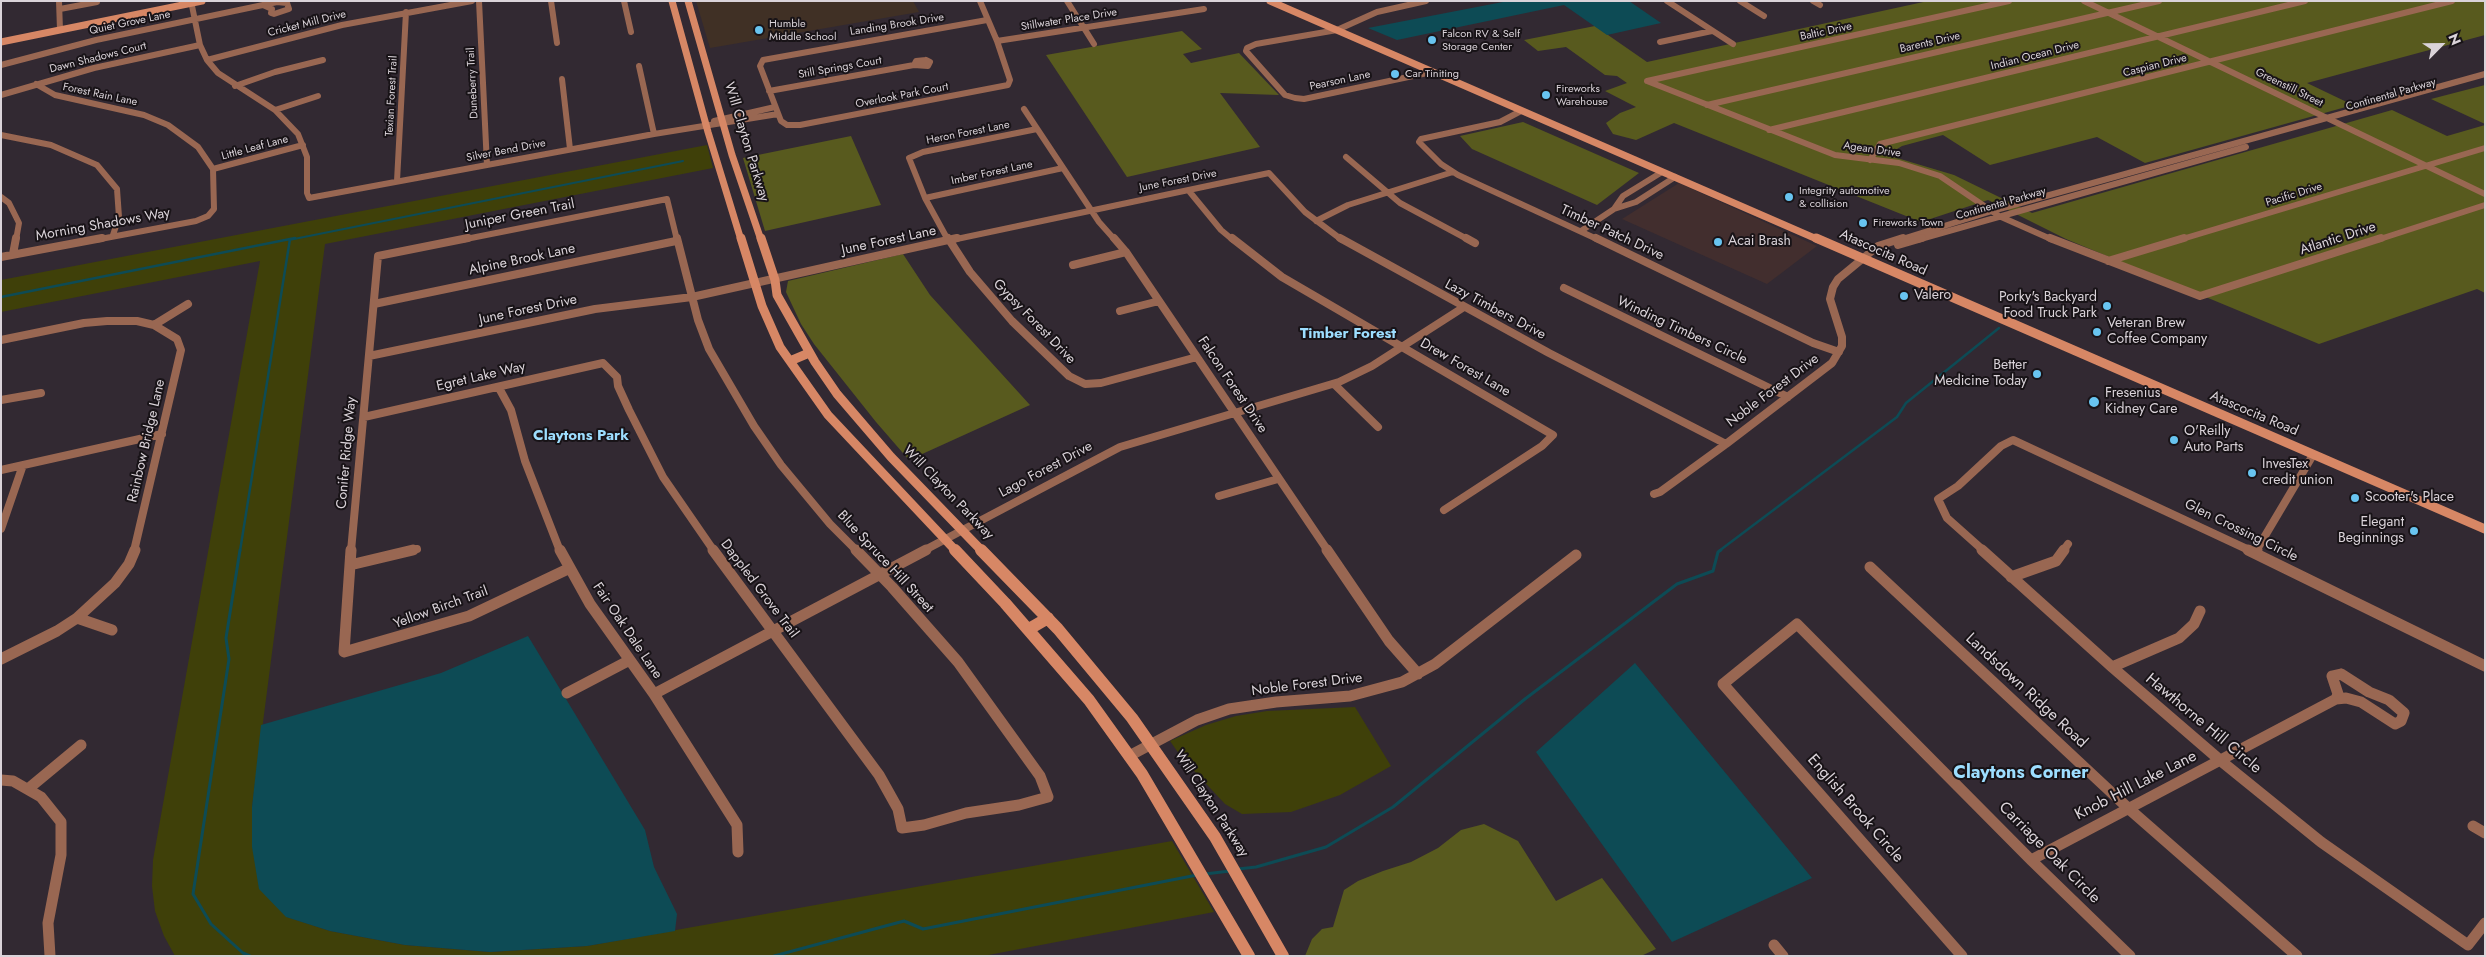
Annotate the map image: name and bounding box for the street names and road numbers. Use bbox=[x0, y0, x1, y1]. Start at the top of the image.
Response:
street label: Stillwater Place Drive bbox=[1020, 6, 1118, 34]
street label: Quiet Grove Lane bbox=[88, 8, 172, 38]
street label: Cricket Mill Drive bbox=[266, 8, 348, 40]
street label: Landing Brook Drive bbox=[849, 11, 945, 39]
street label: Baltic Drive bbox=[1799, 20, 1853, 44]
street label: Barents Drive bbox=[1899, 30, 1961, 56]
street label: Indian Ocean Drive bbox=[1990, 39, 2080, 73]
street label: Dawn Shadows Court bbox=[48, 40, 148, 76]
street label: Duneberry Trail bbox=[465, 47, 481, 119]
street label: Caspian Drive bbox=[2122, 52, 2188, 80]
street label: Still Springs Court bbox=[797, 54, 883, 82]
street label: Texian Forest Trail bbox=[383, 55, 401, 137]
street label: Greenstill Street bbox=[2253, 66, 2325, 110]
street label: Pearson Lane bbox=[1308, 68, 1372, 94]
street label: Continental Parkway bbox=[2344, 76, 2438, 114]
street label: Will Clayton Parkway bbox=[720, 80, 772, 204]
street label: Forest Rain Lane bbox=[62, 81, 138, 109]
street label: Overlook Park Court bbox=[854, 81, 950, 111]
street label: Heron Forest Lane bbox=[925, 118, 1011, 148]
street label: Little Leaf Lane bbox=[220, 133, 290, 163]
street label: Silver Bend Drive bbox=[465, 137, 547, 165]
street label: Agean Drive bbox=[1842, 139, 1902, 161]
street label: Imber Forest Lane bbox=[950, 158, 1034, 188]
street label: June Forest Drive bbox=[1138, 167, 1218, 195]
street label: Pacific Drive bbox=[2264, 180, 2324, 210]
street label: Continental Parkway bbox=[1954, 185, 2048, 223]
street label: Juniper Green Trail bbox=[464, 196, 576, 234]
street label: Timber Patch Drive bbox=[1558, 202, 1666, 264]
street label: Morning Shadows Way bbox=[35, 205, 171, 245]
street label: Atlantic Drive bbox=[2298, 219, 2378, 259]
street label: June Forest Lane bbox=[840, 223, 938, 259]
street label: Atascocita Road bbox=[1837, 226, 1929, 280]
street label: Alpine Brook Lane bbox=[467, 241, 577, 279]
street label: Gypsy Forest Drive bbox=[989, 276, 1079, 368]
street label: Lazy Timbers Drive bbox=[1442, 276, 1548, 344]
street label: June Forest Drive bbox=[477, 291, 579, 329]
street label: Winding Timbers Circle bbox=[1614, 293, 1750, 369]
street label: Falcon Forest Drive bbox=[1194, 334, 1270, 436]
street label: Drew Forest Lane bbox=[1417, 335, 1513, 401]
street label: Noble Forest Drive bbox=[1723, 351, 1823, 431]
street label: Egret Lake Way bbox=[435, 359, 527, 395]
street label: Rainbow Bridge Lane bbox=[125, 378, 169, 504]
street label: Atascocita Road bbox=[2207, 388, 2301, 440]
street label: Conifer Ridge Way bbox=[334, 396, 360, 510]
street label: Lago Forest Drive bbox=[996, 438, 1096, 502]
street label: Will Clayton Parkway bbox=[899, 443, 997, 543]
street label: Glen Crossing Circle bbox=[2182, 496, 2300, 566]
street label: Blue Spruce Hill Street bbox=[833, 507, 937, 617]
street label: Dappled Grove Trail bbox=[717, 536, 801, 642]
street label: Fair Oak Dale Lane bbox=[589, 580, 665, 682]
street label: Yellow Birch Trail bbox=[391, 583, 491, 633]
street label: Landsdown Ridge Road bbox=[1961, 630, 2091, 752]
street label: Noble Forest Drive bbox=[1251, 670, 1363, 700]
street label: Hawthorne Hill Circle bbox=[2141, 670, 2265, 778]
street label: Will Clayton Parkway bbox=[1170, 747, 1252, 861]
street label: Knob Hill Lake Lane bbox=[2072, 747, 2200, 825]
street label: English Brook Circle bbox=[1803, 751, 1907, 867]
street label: Carriage Oak Circle bbox=[1994, 798, 2104, 908]

